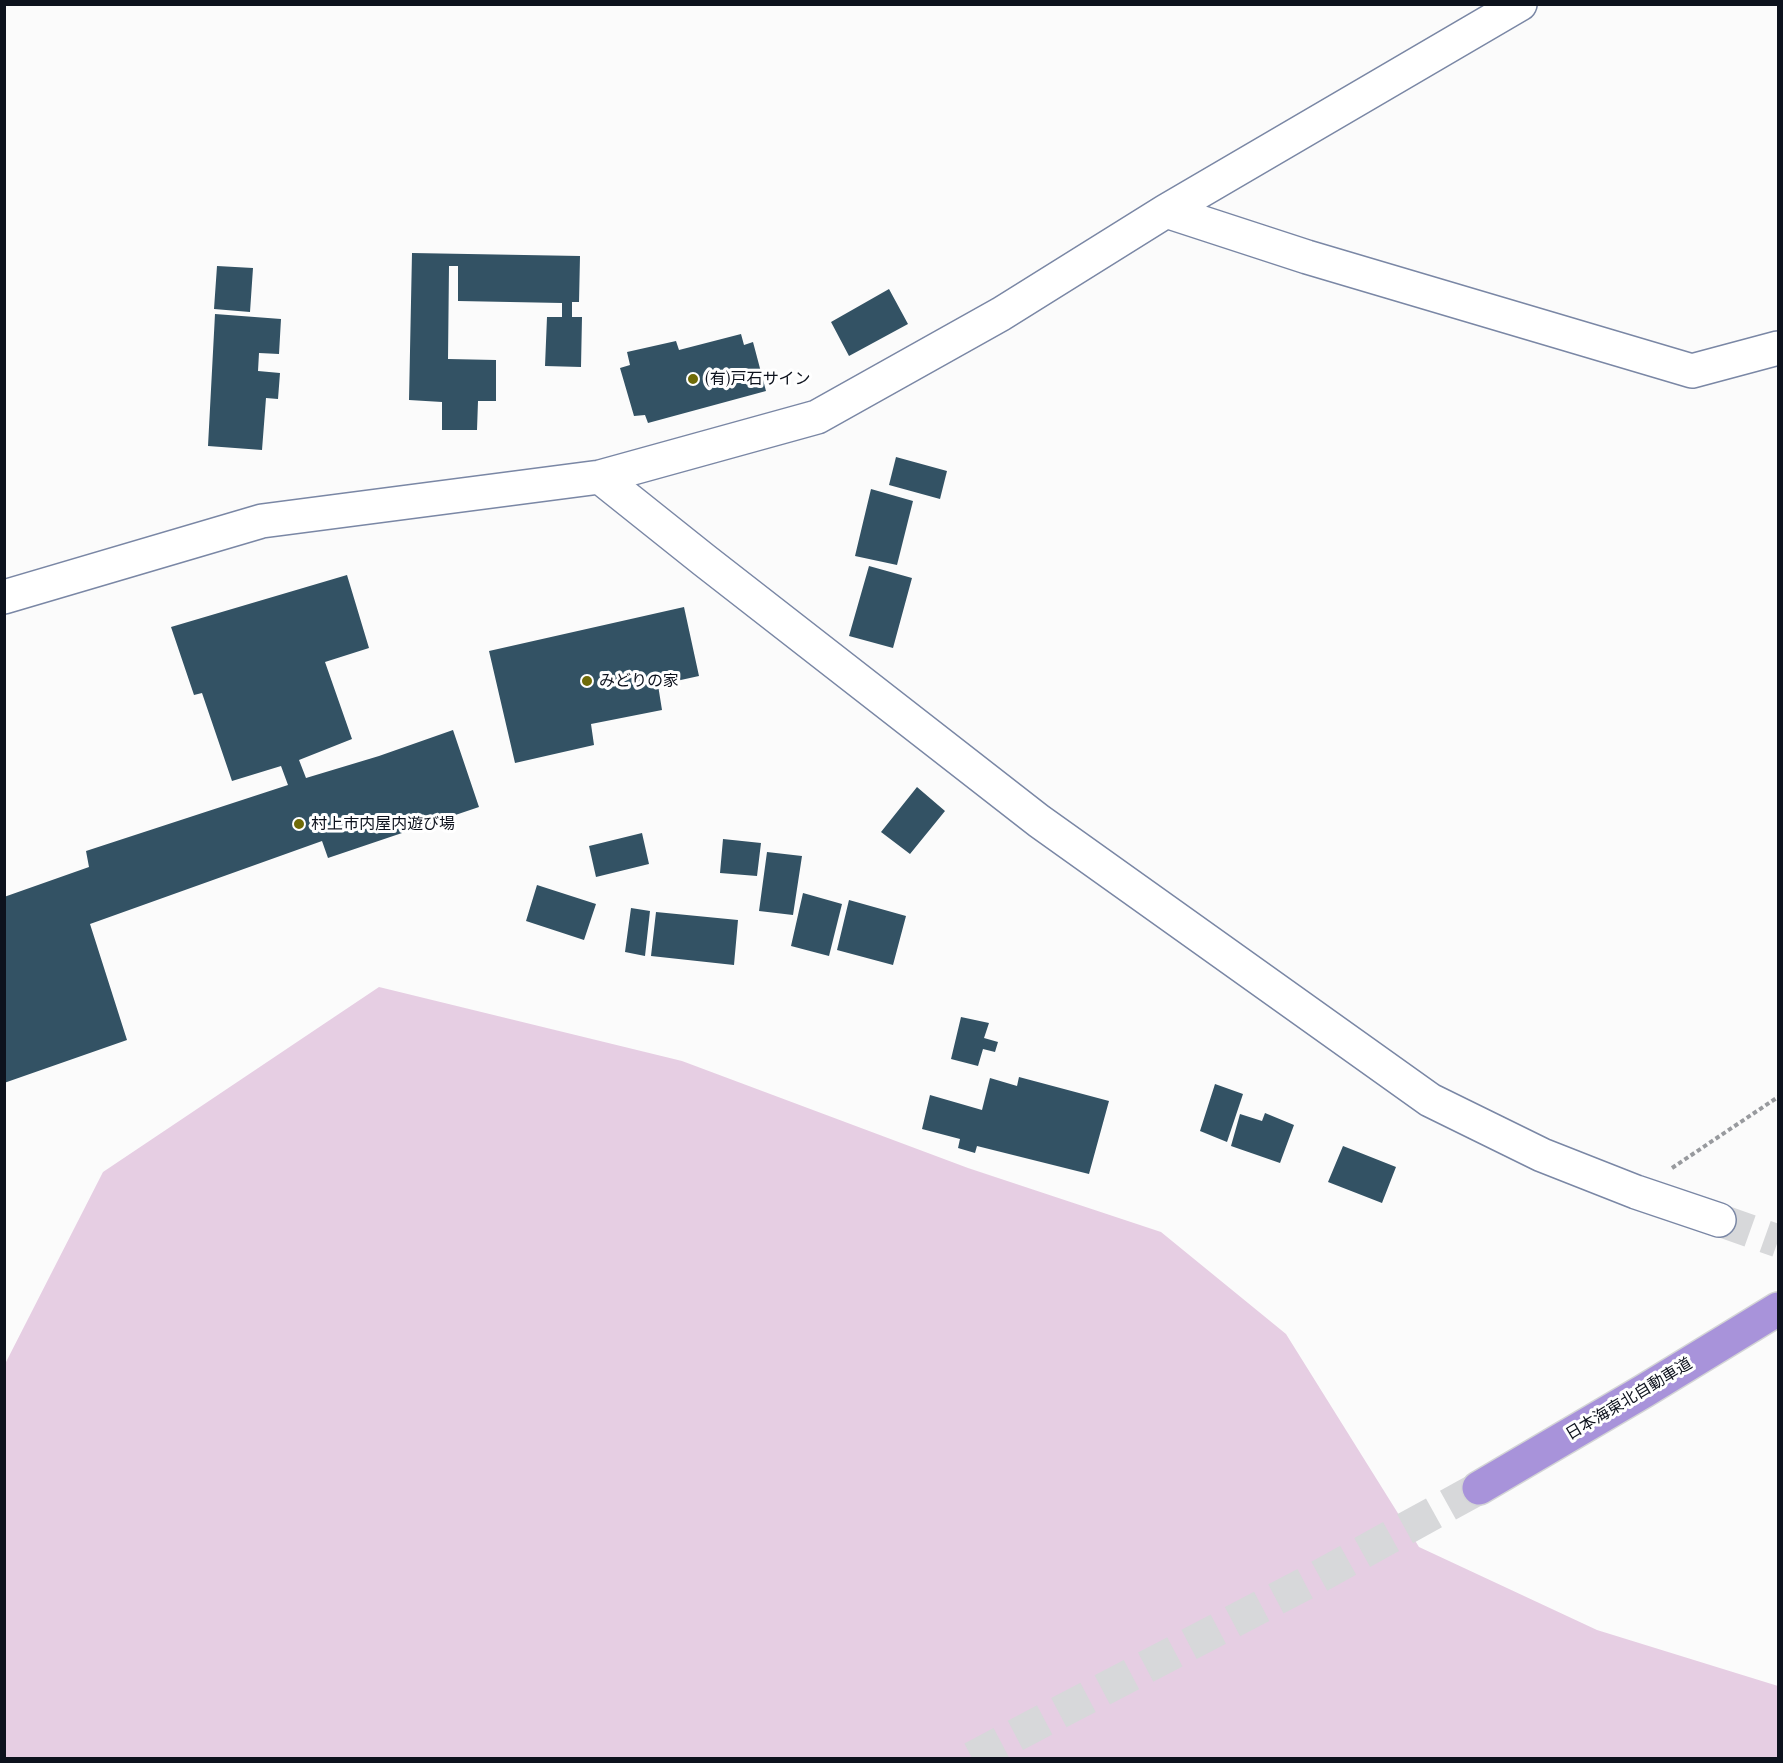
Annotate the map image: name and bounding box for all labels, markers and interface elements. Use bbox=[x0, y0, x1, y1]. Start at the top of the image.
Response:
place label: (有)戸石サイン bbox=[705, 369, 810, 389]
marker: (有)戸石サイン bbox=[686, 372, 700, 386]
place label: みどりの家 bbox=[599, 671, 679, 691]
marker: みどりの家 bbox=[580, 674, 594, 688]
place label: 村上市内屋内遊び場 bbox=[311, 814, 455, 834]
marker: 村上市内屋内遊び場 bbox=[292, 817, 306, 831]
street label: 日本海東北自動車道 bbox=[1562, 1354, 1696, 1444]

